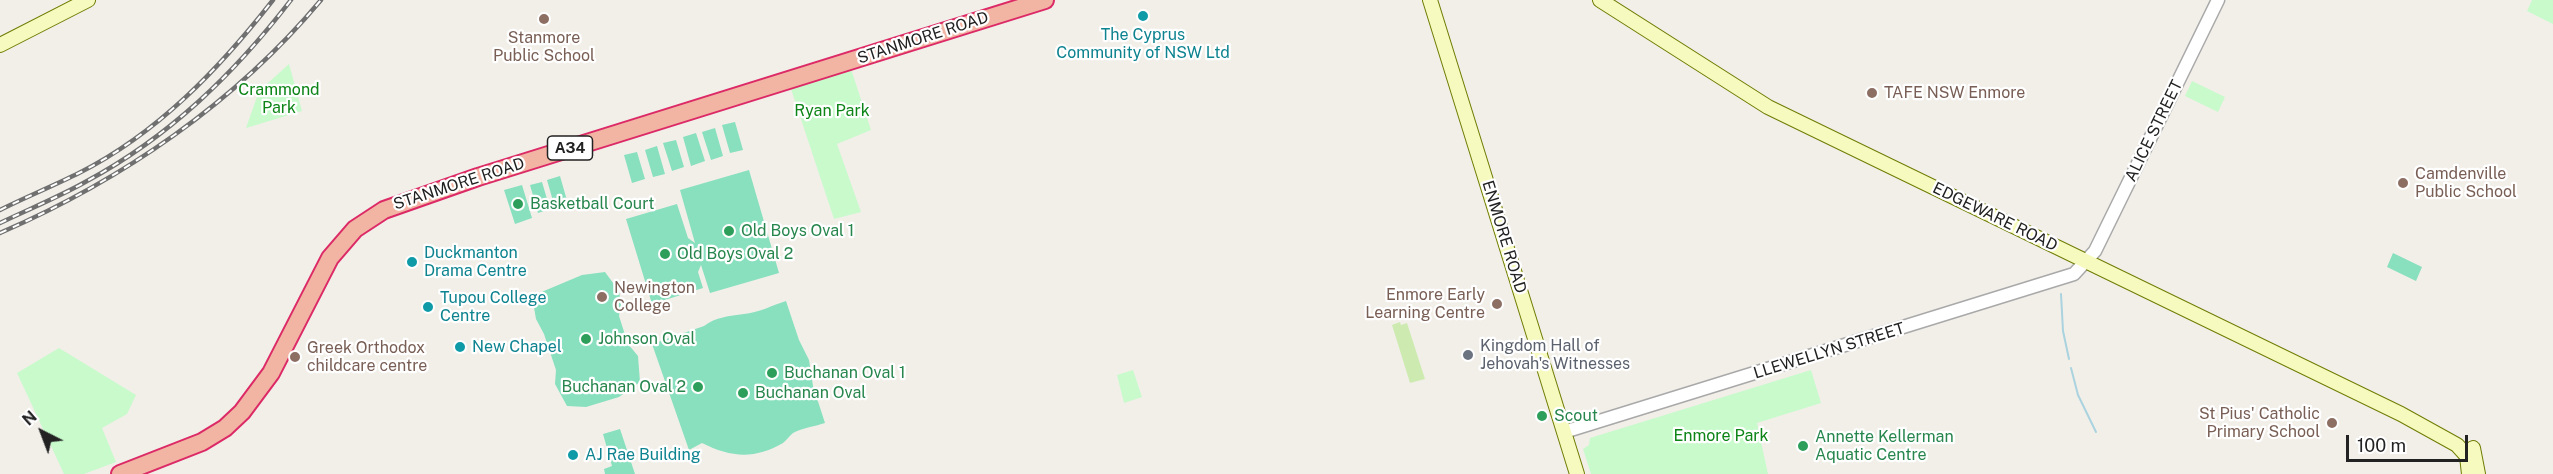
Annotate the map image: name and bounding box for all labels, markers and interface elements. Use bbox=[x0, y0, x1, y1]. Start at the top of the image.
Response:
street label: STANMORE ROAD bbox=[855, 8, 991, 68]
marker: The Cyprus Community of NSW Ltd bbox=[1136, 9, 1150, 23]
marker: Stanmore Public School bbox=[537, 12, 551, 26]
place label: The Cyprus Community of NSW Ltd bbox=[1056, 25, 1230, 63]
place label: Stanmore Public School bbox=[493, 28, 595, 66]
street label: ALICE STREET bbox=[2121, 77, 2187, 185]
park label: Crammond Park bbox=[238, 80, 320, 118]
place label: TAFE NSW Enmore bbox=[1884, 83, 2025, 103]
marker: TAFE NSW Enmore bbox=[1865, 86, 1879, 100]
park label: Ryan Park bbox=[794, 101, 870, 121]
road number: A34 bbox=[548, 136, 592, 160]
street label: STANMORE ROAD bbox=[391, 154, 527, 214]
place label: Camdenville Public School bbox=[2415, 164, 2517, 202]
marker: Camdenville Public School bbox=[2396, 176, 2410, 190]
street label: ENMORE ROAD bbox=[1478, 178, 1530, 296]
street label: EDGEWARE ROAD bbox=[1929, 178, 2061, 256]
place label: Basketball Court bbox=[530, 194, 654, 214]
marker: Basketball Court bbox=[511, 197, 525, 211]
place label: Old Boys Oval 1 bbox=[741, 221, 854, 241]
marker: Old Boys Oval 1 bbox=[722, 224, 736, 238]
place label: Duckmanton Drama Centre bbox=[424, 243, 527, 281]
place label: Old Boys Oval 2 bbox=[677, 244, 793, 264]
marker: Old Boys Oval 2 bbox=[658, 247, 672, 261]
marker: Duckmanton Drama Centre bbox=[405, 255, 419, 269]
place label: Newington College bbox=[614, 278, 695, 316]
place label: Enmore Early Learning Centre bbox=[1365, 285, 1485, 323]
place label: Tupou College Centre bbox=[440, 288, 547, 326]
marker: Newington College bbox=[595, 290, 609, 304]
marker: Enmore Early Learning Centre bbox=[1490, 297, 1504, 311]
marker: Tupou College Centre bbox=[421, 300, 435, 314]
street label: LLEWELLYN STREET bbox=[1751, 319, 1907, 383]
place label: Johnson Oval bbox=[598, 329, 695, 349]
marker: Johnson Oval bbox=[579, 332, 593, 346]
place label: Kingdom Hall of Jehovah's Witnesses bbox=[1480, 336, 1630, 374]
place label: New Chapel bbox=[472, 337, 562, 357]
place label: Greek Orthodox childcare centre bbox=[307, 338, 427, 376]
marker: New Chapel bbox=[453, 340, 467, 354]
marker: Kingdom Hall of Jehovah's Witnesses bbox=[1461, 348, 1475, 362]
marker: Greek Orthodox childcare centre bbox=[288, 350, 302, 364]
place label: Buchanan Oval 1 bbox=[784, 363, 906, 383]
marker: Buchanan Oval 1 bbox=[765, 366, 779, 380]
place label: Buchanan Oval 2 bbox=[561, 377, 686, 397]
marker: Buchanan Oval 2 bbox=[691, 380, 705, 394]
place label: Buchanan Oval bbox=[755, 383, 866, 403]
marker: Buchanan Oval bbox=[736, 386, 750, 400]
north arrow bbox=[12, 402, 72, 462]
place label: St Pius' Catholic Primary School bbox=[2199, 404, 2320, 442]
place label: Scout bbox=[1554, 406, 1598, 426]
text: N bbox=[19, 407, 41, 430]
marker: Scout bbox=[1535, 409, 1549, 423]
marker: St Pius' Catholic Primary School bbox=[2325, 416, 2339, 430]
scale bar bbox=[2349, 423, 2470, 461]
park label: Enmore Park bbox=[1673, 426, 1769, 446]
place label: Annette Kellerman Aquatic Centre bbox=[1815, 427, 1954, 465]
text: 100 m bbox=[2357, 435, 2406, 456]
marker: Annette Kellerman Aquatic Centre bbox=[1796, 439, 1810, 453]
place label: AJ Rae Building bbox=[585, 445, 701, 465]
marker: AJ Rae Building bbox=[566, 448, 580, 462]

